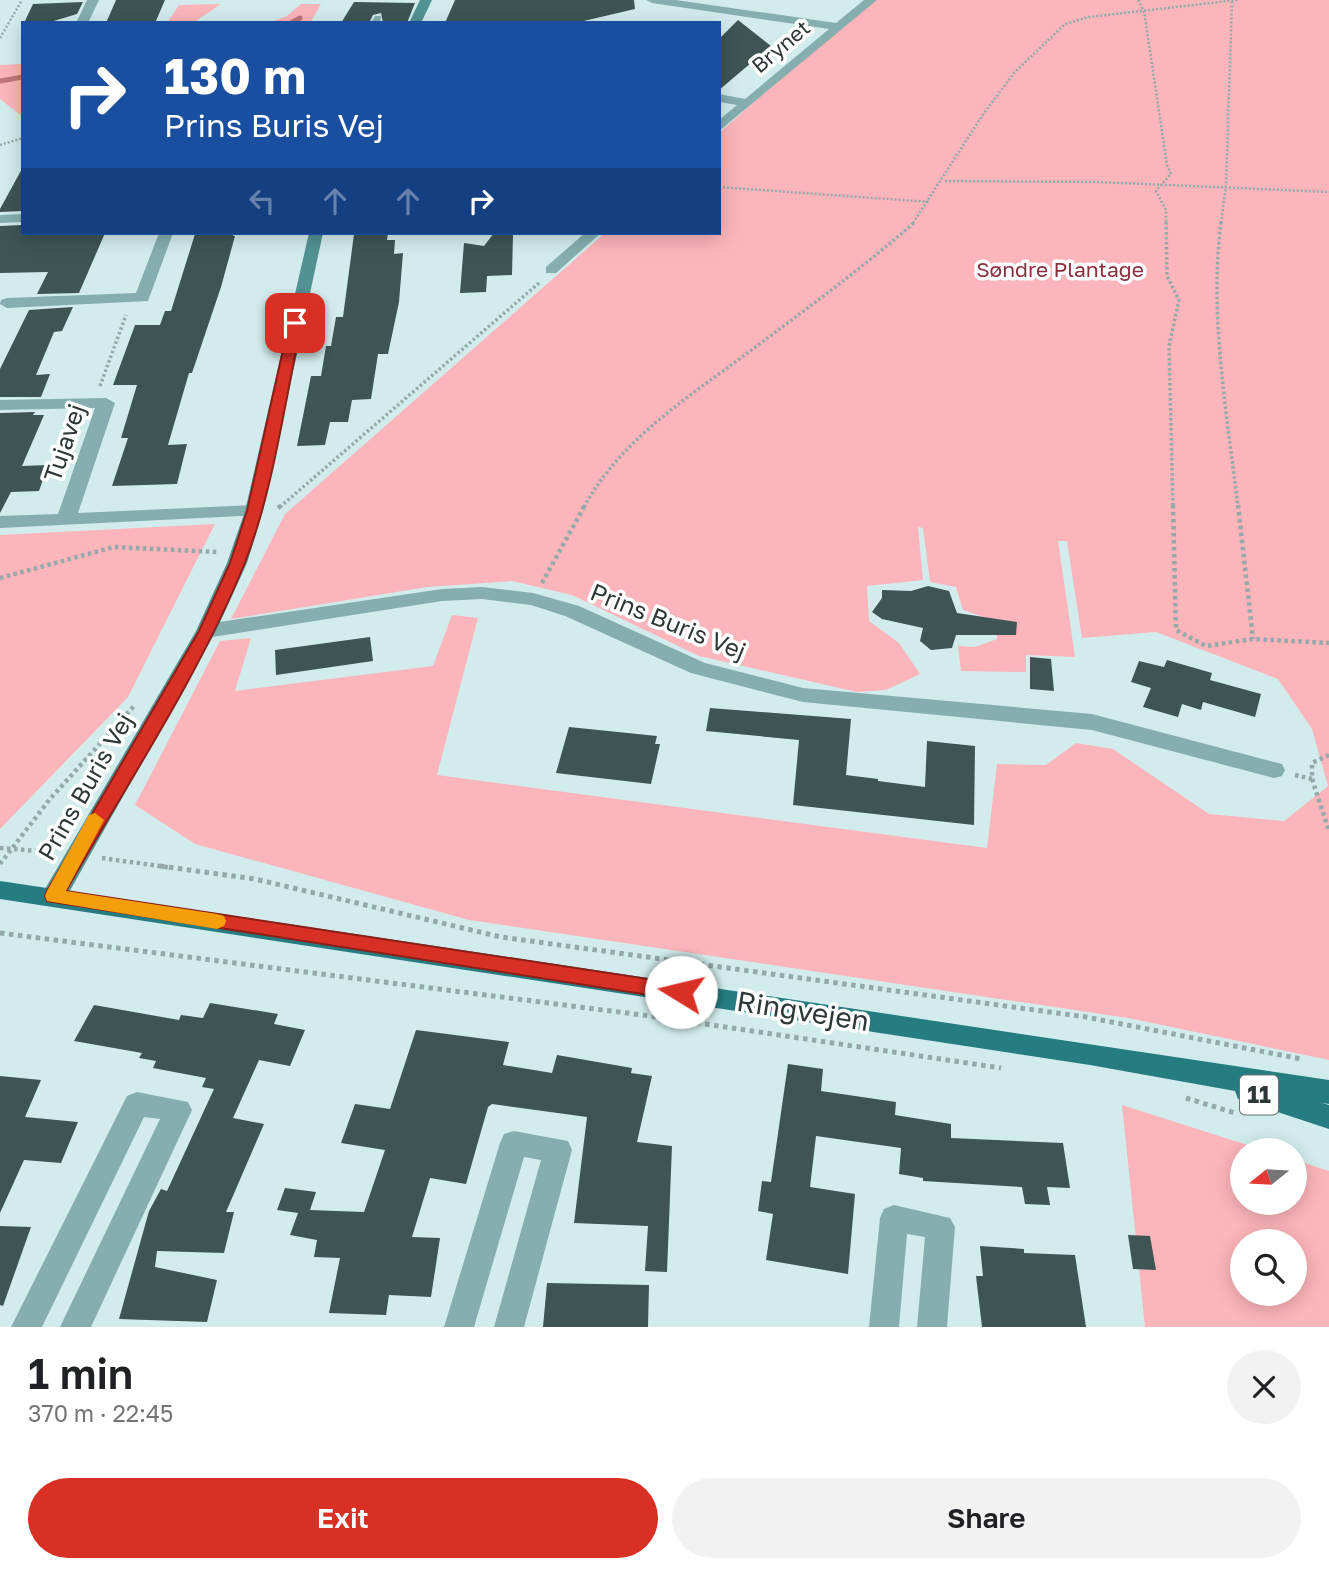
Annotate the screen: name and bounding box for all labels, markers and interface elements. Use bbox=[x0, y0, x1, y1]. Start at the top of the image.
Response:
street label: Brynet bbox=[746, 14, 815, 78]
text: 130 m bbox=[164, 46, 306, 105]
icon: right bbox=[49, 49, 140, 140]
text: Prins Buris Vej bbox=[164, 106, 384, 144]
icon: left bbox=[243, 182, 281, 220]
icon: ahead bbox=[316, 182, 354, 220]
icon: ahead bbox=[389, 182, 427, 220]
icon: right bbox=[462, 182, 500, 220]
park label: Søndre Plantage bbox=[976, 256, 1144, 282]
pin bbox=[265, 293, 325, 353]
icon: arrive bbox=[276, 304, 314, 342]
street label: Tujavej bbox=[37, 400, 90, 485]
street label: Prins Buris Vej bbox=[587, 576, 751, 665]
street label: Prins Buris Vej bbox=[31, 708, 139, 865]
position arrow bbox=[644, 955, 718, 1029]
street label: Ringvejen bbox=[735, 984, 871, 1037]
road number: 11 bbox=[1240, 1076, 1278, 1114]
north arrow bbox=[1230, 1138, 1307, 1214]
map controls bbox=[1230, 1138, 1307, 1306]
button: search bbox=[1230, 1229, 1307, 1306]
text: 1 min bbox=[28, 1348, 133, 1398]
button: close bbox=[1227, 1350, 1301, 1424]
text: 370 m · 22:45 bbox=[28, 1399, 173, 1427]
button: Exit bbox=[28, 1478, 658, 1558]
button: Share bbox=[672, 1478, 1301, 1558]

